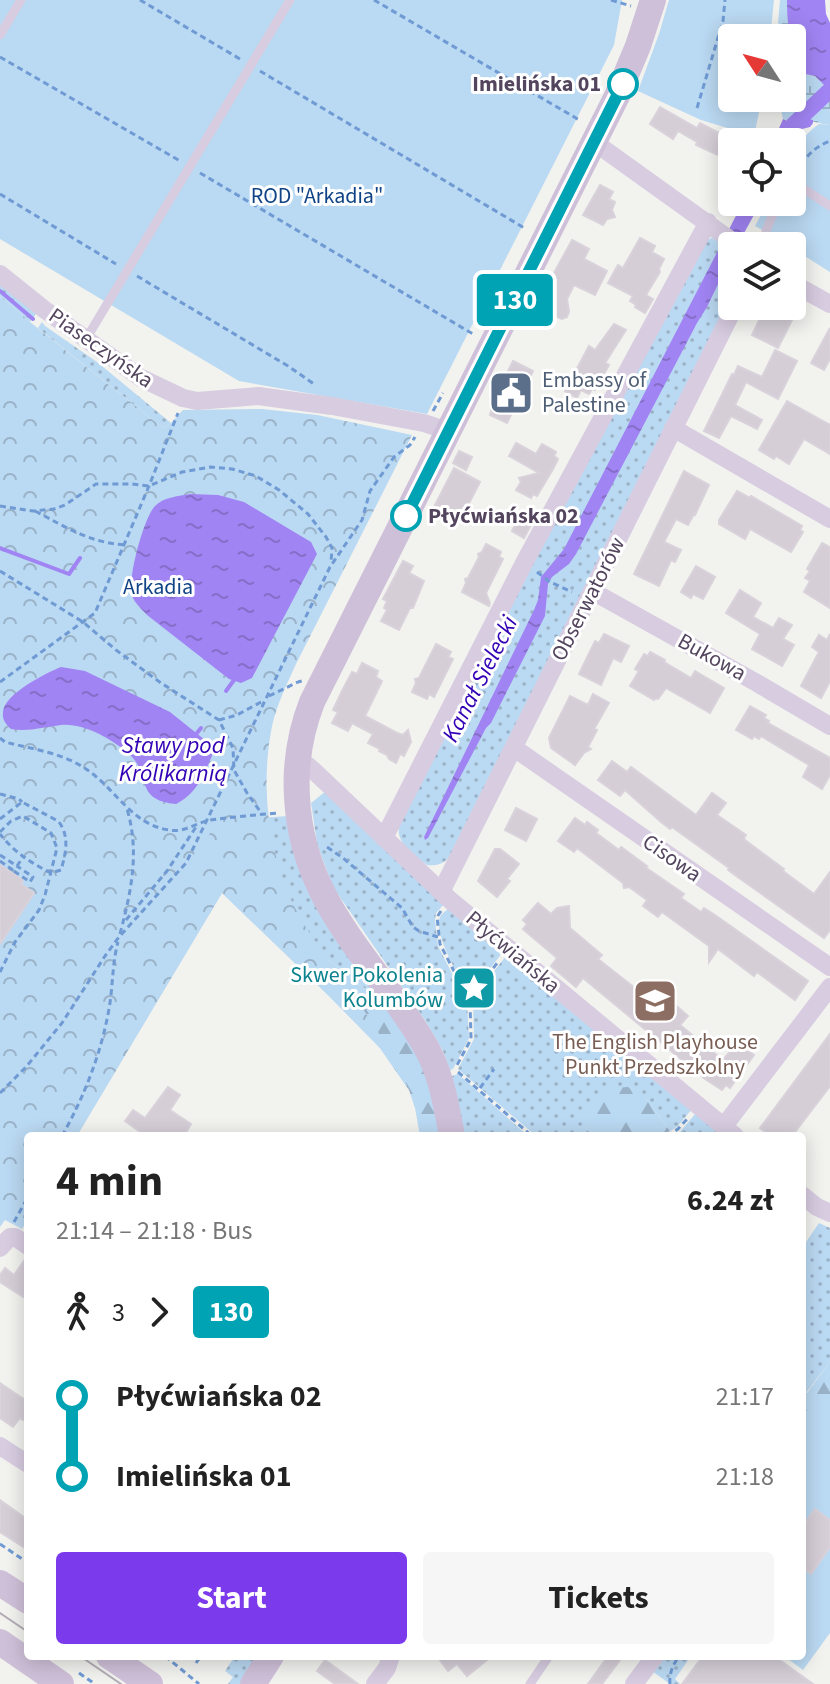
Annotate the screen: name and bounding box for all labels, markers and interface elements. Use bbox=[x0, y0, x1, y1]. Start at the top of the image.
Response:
north arrow bbox=[718, 24, 806, 112]
map controls bbox=[718, 24, 806, 320]
place label: Imielińska 01 bbox=[472, 68, 601, 100]
marker: Imielińska 01 bbox=[608, 69, 638, 99]
button: locate bbox=[718, 128, 806, 216]
park label: ROD "Arkadia" bbox=[251, 180, 383, 212]
button: layers bbox=[718, 232, 806, 320]
line badge: 130 bbox=[469, 274, 561, 326]
text: 130 bbox=[493, 280, 537, 320]
street label: Piaseczyńska bbox=[42, 300, 160, 396]
place label: Embassy of Palestine bbox=[542, 364, 648, 421]
public building icon: Embassy of Palestine bbox=[487, 369, 535, 417]
place label: Płyćwiańska 02 bbox=[428, 500, 579, 532]
marker: Płyćwiańska 02 bbox=[391, 501, 421, 531]
street label: Obserwatorów bbox=[543, 531, 633, 667]
park label: Arkadia bbox=[123, 571, 193, 603]
water label: Kanał Sielecki bbox=[433, 609, 527, 748]
street label: Bukowa bbox=[672, 625, 752, 689]
water label: Stawy pod Królikarnią bbox=[119, 728, 227, 791]
street label: Cisowa bbox=[636, 826, 708, 890]
street label: Płyćwiańska bbox=[459, 903, 567, 1001]
place label: Skwer Pokolenia Kolumbów bbox=[290, 959, 443, 1016]
place icon: Skwer Pokolenia Kolumbów bbox=[450, 964, 498, 1012]
school or university icon: The English Playhouse Punkt Przedszkolny bbox=[631, 977, 679, 1025]
place label: The English Playhouse Punkt Przedszkolny bbox=[552, 1026, 758, 1083]
text: 4 min bbox=[56, 1150, 163, 1213]
text: 6.24 zł bbox=[687, 1179, 774, 1222]
text: 21:14 – 21:18 · Bus bbox=[56, 1212, 252, 1249]
icon: walk bbox=[56, 1290, 100, 1334]
icon: forward bbox=[137, 1290, 181, 1334]
text: 130 bbox=[209, 1292, 253, 1332]
text: 3 bbox=[112, 1294, 125, 1331]
text: Płyćwiańska 02 bbox=[116, 1375, 322, 1418]
text: 21:17 bbox=[716, 1378, 774, 1415]
text: Imielińska 01 bbox=[116, 1455, 292, 1498]
text: 21:18 bbox=[716, 1458, 774, 1495]
button: Start bbox=[56, 1552, 407, 1644]
button: Tickets bbox=[423, 1552, 774, 1644]

